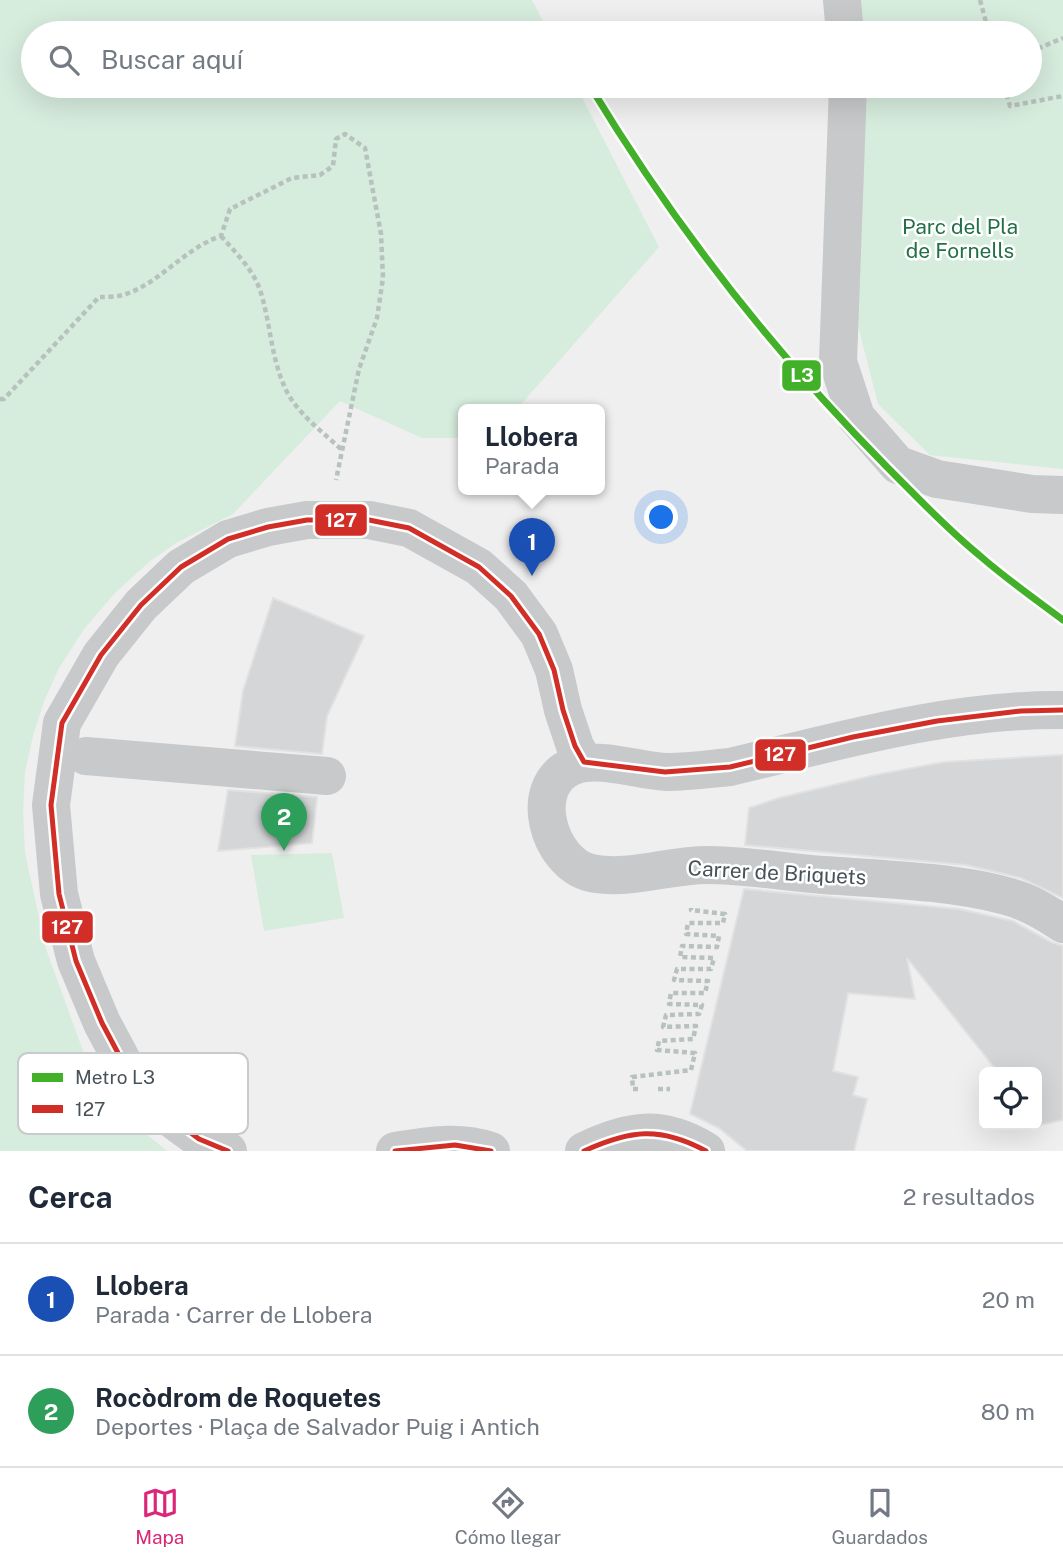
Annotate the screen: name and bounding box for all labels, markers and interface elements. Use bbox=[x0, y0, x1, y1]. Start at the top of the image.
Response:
search box bbox=[21, 21, 1042, 98]
icon: search bbox=[45, 41, 83, 79]
text: Buscar aquí bbox=[101, 44, 243, 75]
park label: Parc del Pla de Fornells bbox=[902, 214, 1018, 263]
line badge: L3 bbox=[781, 359, 822, 392]
text: L3 bbox=[790, 364, 814, 386]
popup bbox=[458, 404, 605, 495]
text: Llobera bbox=[485, 421, 578, 452]
text: Parada bbox=[485, 452, 560, 479]
your location bbox=[644, 500, 678, 534]
line badge: 127 bbox=[314, 503, 368, 537]
text: 127 bbox=[325, 509, 357, 531]
pin: 1 bbox=[509, 518, 555, 576]
line badge: 127 bbox=[754, 738, 807, 772]
text: 127 bbox=[764, 743, 796, 765]
pin: 2 bbox=[261, 793, 307, 851]
street label: Carrer de Briquets bbox=[687, 855, 867, 890]
line badge: 127 bbox=[41, 910, 94, 944]
text: 127 bbox=[51, 916, 83, 938]
legend bbox=[18, 1053, 248, 1134]
text: Metro L3 bbox=[75, 1066, 155, 1088]
map controls bbox=[979, 1067, 1042, 1130]
button: locate bbox=[979, 1067, 1042, 1130]
text: 127 bbox=[75, 1098, 105, 1120]
text: Cerca bbox=[28, 1179, 113, 1215]
text: 2 resultados bbox=[903, 1183, 1035, 1210]
text: Llobera bbox=[95, 1270, 189, 1301]
text: 1 bbox=[46, 1286, 56, 1313]
text: 20 m bbox=[982, 1286, 1035, 1313]
text: Parada · Carrer de Llobera bbox=[95, 1301, 373, 1328]
text: Rocòdrom de Roquetes bbox=[95, 1382, 381, 1413]
text: 2 bbox=[44, 1398, 58, 1425]
text: 80 m bbox=[981, 1398, 1035, 1425]
text: Deportes · Plaça de Salvador Puig i Antich bbox=[95, 1413, 540, 1440]
tab: Mapa bbox=[135, 1484, 184, 1548]
tab: Cómo llegar bbox=[455, 1484, 561, 1548]
tab: Guardados bbox=[832, 1484, 928, 1548]

